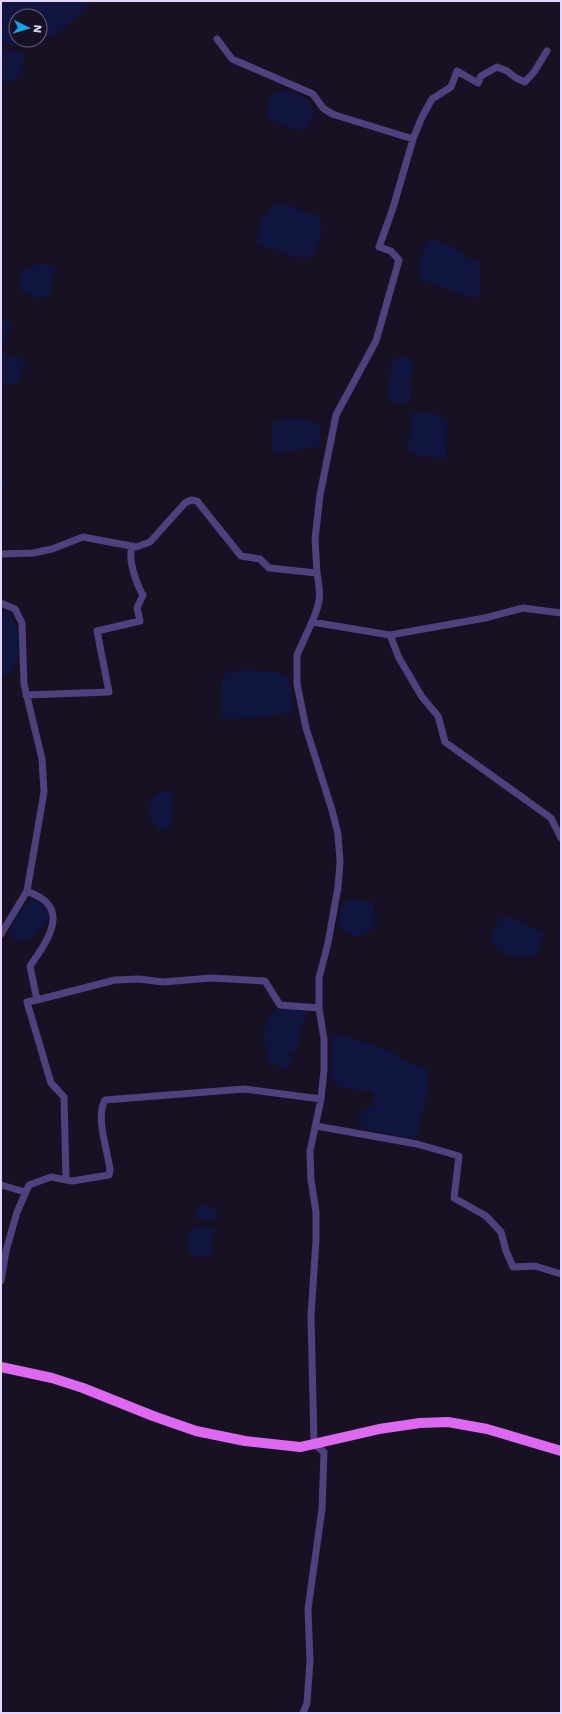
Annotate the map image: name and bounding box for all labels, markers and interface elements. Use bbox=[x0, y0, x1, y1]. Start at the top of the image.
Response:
north arrow bbox=[8, 8, 48, 48]
text: N bbox=[31, 24, 44, 33]

